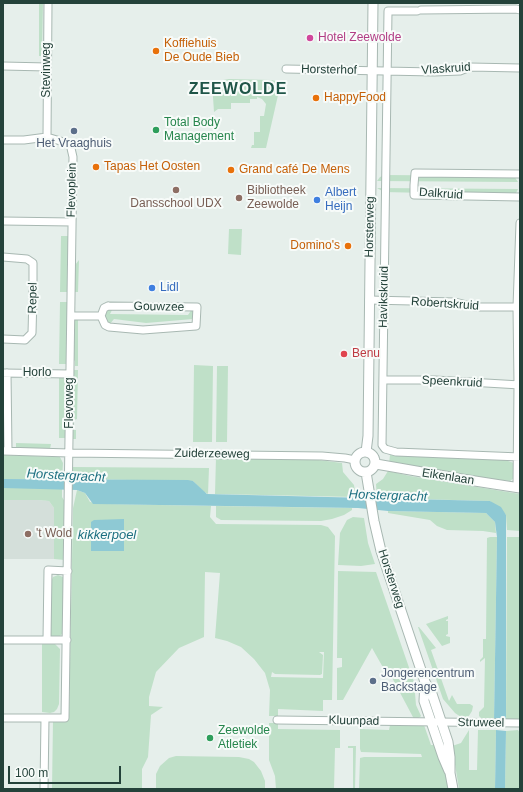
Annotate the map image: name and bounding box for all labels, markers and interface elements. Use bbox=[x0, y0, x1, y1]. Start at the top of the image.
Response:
place label: Hotel Zeewolde bbox=[318, 31, 401, 45]
marker: Hotel Zeewolde bbox=[305, 33, 315, 43]
place label: Koffiehuis De Oude Bieb bbox=[164, 37, 239, 65]
street label: Stevinweg bbox=[40, 42, 54, 98]
marker: Koffiehuis De Oude Bieb bbox=[151, 46, 161, 56]
street label: Vlaskruid bbox=[421, 60, 471, 78]
street label: Horsterhof bbox=[301, 62, 357, 78]
district label: ZEEWOLDE bbox=[189, 80, 287, 100]
place label: HappyFood bbox=[324, 91, 386, 105]
marker: HappyFood bbox=[311, 93, 321, 103]
place label: Total Body Management bbox=[164, 116, 234, 144]
marker: Total Body Management bbox=[151, 125, 161, 135]
marker: Het Vraaghuis bbox=[69, 126, 79, 136]
place label: Het Vraaghuis bbox=[36, 137, 112, 151]
place label: Tapas Het Oosten bbox=[104, 160, 200, 174]
marker: Tapas Het Oosten bbox=[91, 162, 101, 172]
street label: Flevoplein bbox=[64, 163, 80, 217]
place label: Grand café De Mens bbox=[239, 163, 350, 177]
marker: Grand café De Mens bbox=[226, 165, 236, 175]
place label: Bibliotheek Zeewolde bbox=[247, 184, 306, 212]
marker: Dansschool UDX bbox=[171, 185, 181, 195]
street label: Dalkruid bbox=[419, 185, 463, 203]
place label: Albert Heijn bbox=[325, 186, 356, 214]
marker: Bibliotheek Zeewolde bbox=[234, 193, 244, 203]
marker: Albert Heijn bbox=[312, 195, 322, 205]
street label: Horsterweg bbox=[362, 196, 378, 258]
place label: Dansschool UDX bbox=[130, 197, 222, 211]
place label: Domino's bbox=[290, 239, 340, 253]
marker: Domino's bbox=[343, 241, 353, 251]
street label: Havikskruid bbox=[376, 266, 392, 328]
place label: Lidl bbox=[160, 281, 179, 295]
street label: Repel bbox=[26, 282, 40, 314]
marker: Lidl bbox=[147, 283, 157, 293]
street label: Robertskruid bbox=[411, 294, 479, 314]
street label: Gouwzee bbox=[134, 299, 184, 315]
place label: Benu bbox=[352, 347, 380, 361]
marker: Benu bbox=[339, 349, 349, 359]
street label: Horlo bbox=[23, 366, 51, 380]
street label: Speenkruid bbox=[421, 373, 483, 391]
street label: Flevoweg bbox=[63, 377, 77, 429]
street label: Zuiderzeeweg bbox=[174, 446, 250, 462]
water label: Horstergracht bbox=[26, 466, 106, 486]
street label: Eikenlaan bbox=[421, 466, 475, 488]
water label: Horstergracht bbox=[348, 487, 428, 505]
place label: 't Wold bbox=[36, 527, 72, 541]
water label: kikkerpoel bbox=[78, 527, 136, 543]
marker: 't Wold bbox=[23, 529, 33, 539]
street label: Horsterweg bbox=[375, 548, 407, 610]
place label: Jongerencentrum Backstage bbox=[381, 667, 474, 695]
marker: Jongerencentrum Backstage bbox=[368, 676, 378, 686]
street label: Kluunpad bbox=[329, 713, 379, 729]
street label: Struweel bbox=[458, 715, 504, 731]
place label: Zeewolde Atletiek bbox=[218, 724, 270, 752]
marker: Zeewolde Atletiek bbox=[205, 733, 215, 743]
scale bar bbox=[10, 758, 123, 784]
text: 100 m bbox=[15, 766, 48, 780]

